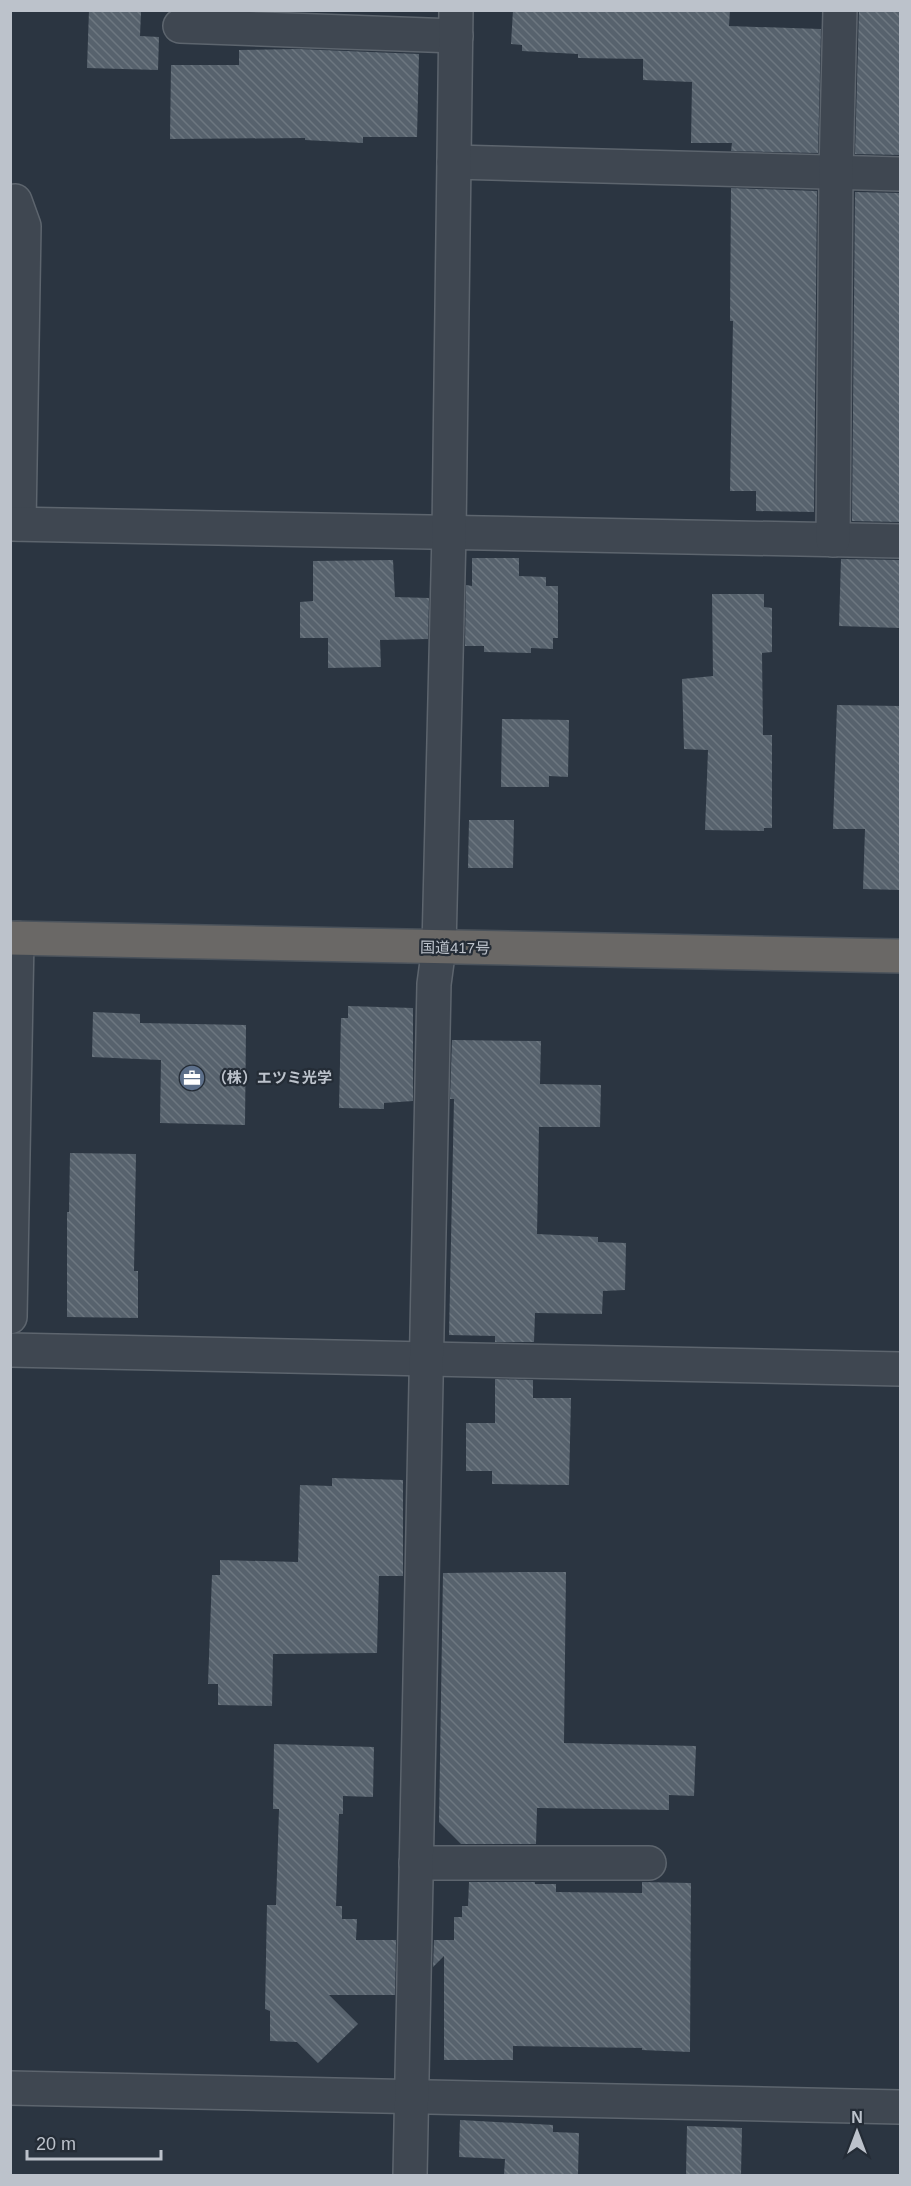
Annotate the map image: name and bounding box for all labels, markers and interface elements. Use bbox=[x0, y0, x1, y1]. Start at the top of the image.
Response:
street label: 国道417号 bbox=[420, 938, 490, 957]
office icon: （株）エツミ光学 bbox=[177, 1063, 207, 1093]
place label: （株）エツミ光学 bbox=[212, 1069, 332, 1086]
north arrow bbox=[827, 2102, 887, 2162]
text: N bbox=[851, 2109, 863, 2126]
scale bar bbox=[27, 2123, 160, 2161]
text: 20 m bbox=[36, 2134, 76, 2154]

